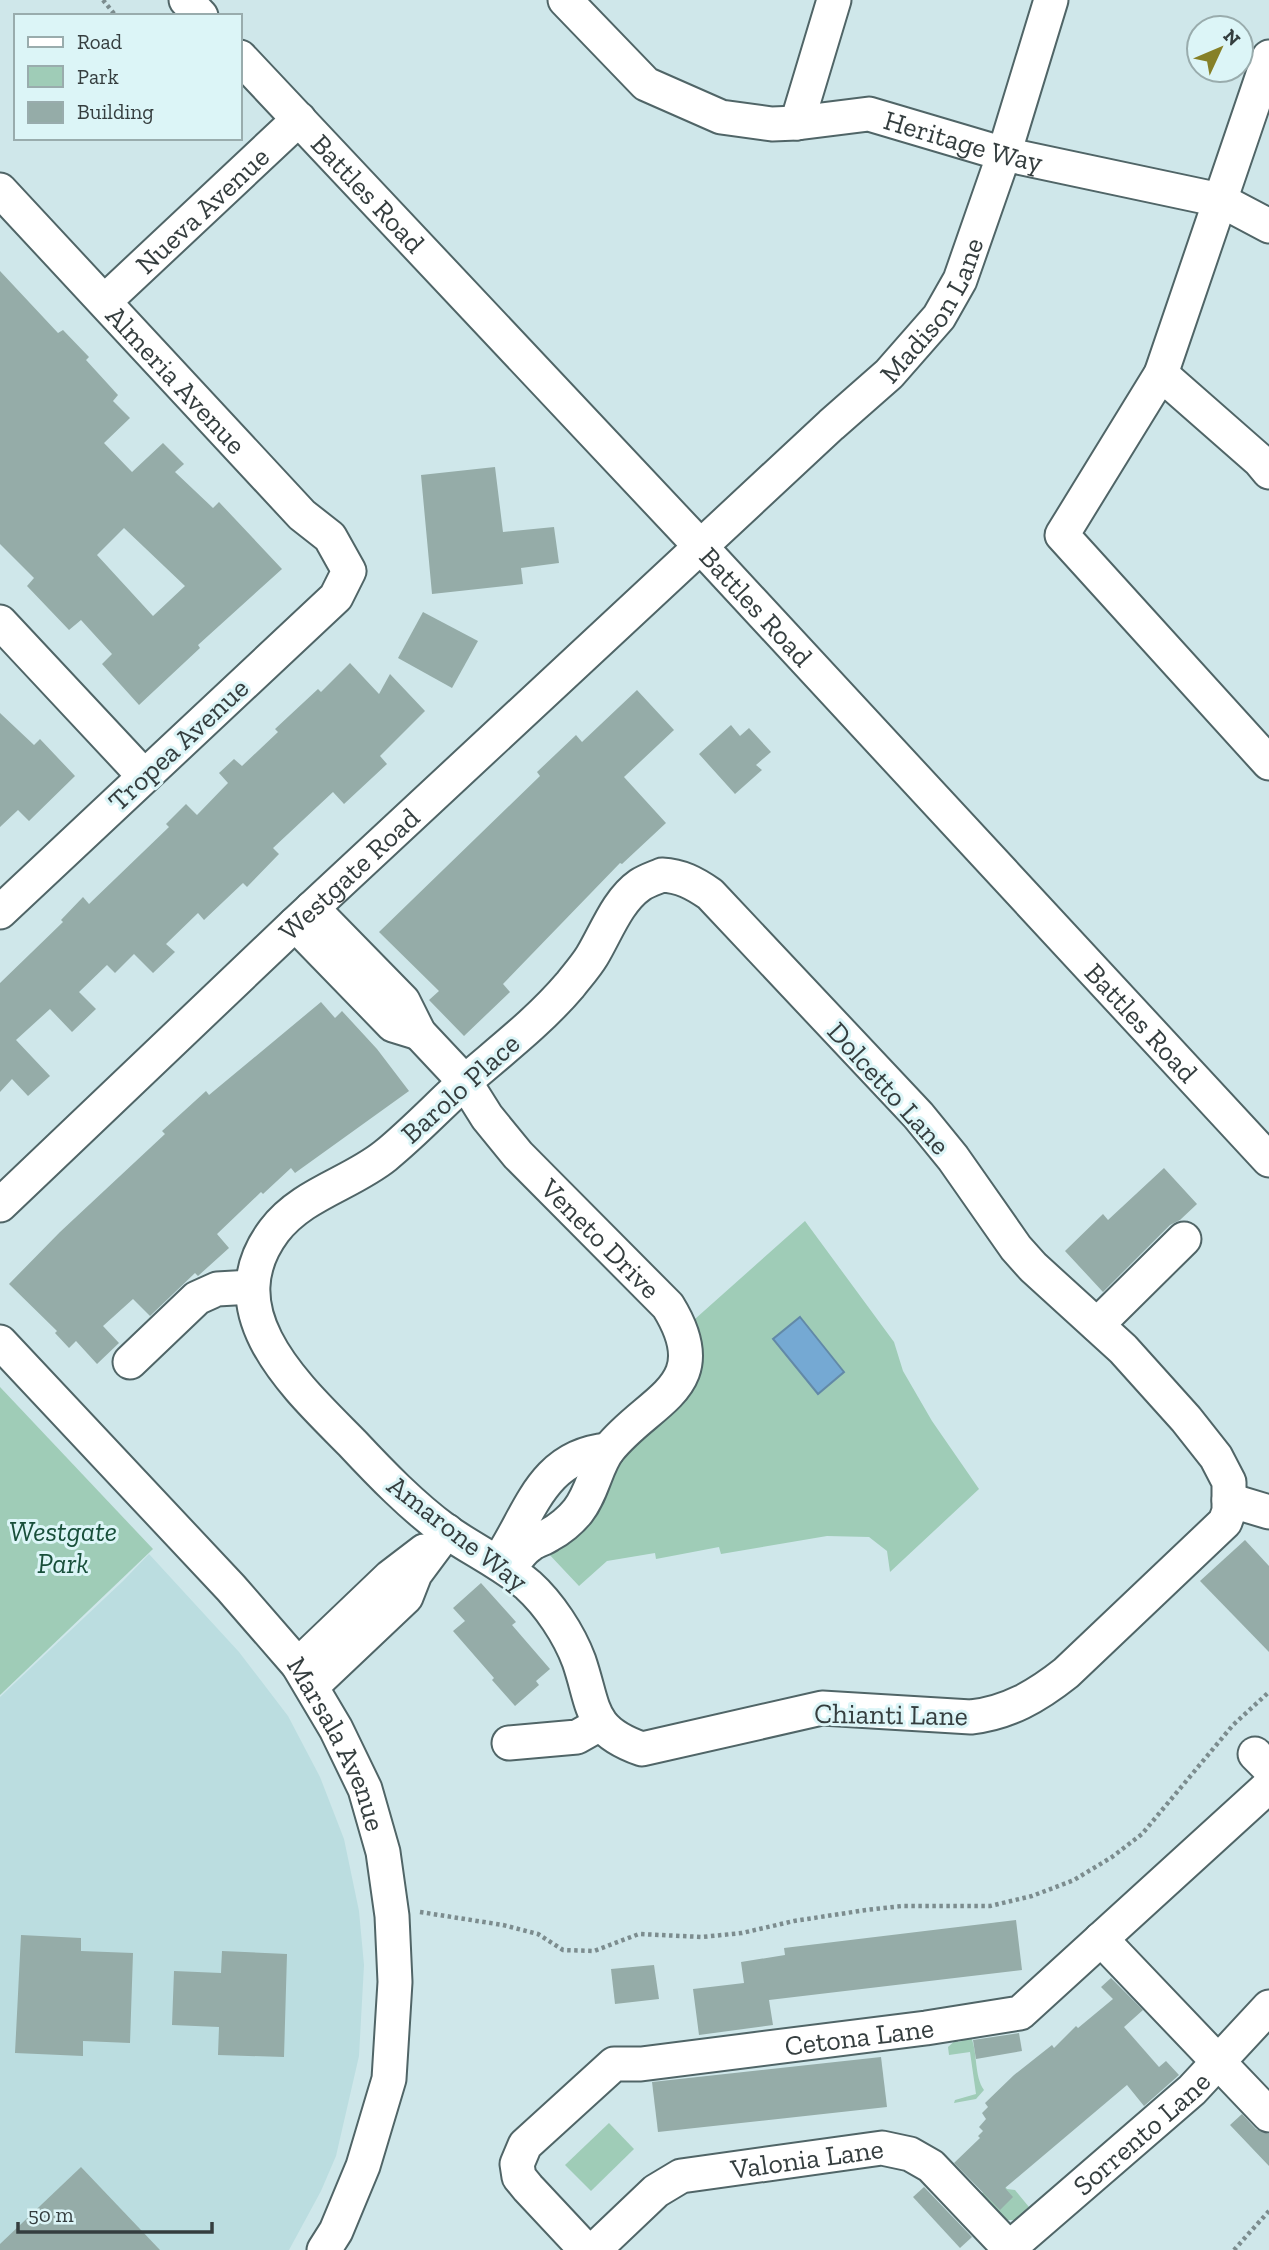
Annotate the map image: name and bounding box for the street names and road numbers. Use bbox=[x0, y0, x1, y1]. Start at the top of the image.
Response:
street label: Heritage Way bbox=[880, 103, 1046, 179]
street label: Battles Road bbox=[304, 127, 431, 260]
street label: Nueva Avenue bbox=[129, 140, 276, 281]
street label: Madison Lane bbox=[873, 233, 990, 390]
street label: Almeria Avenue bbox=[99, 299, 253, 461]
street label: Battles Road bbox=[693, 540, 819, 673]
street label: Tropea Avenue bbox=[101, 671, 255, 818]
street label: Westgate Road bbox=[272, 801, 426, 948]
street label: Battles Road bbox=[1078, 956, 1205, 1089]
street label: Dolcetto Lane bbox=[820, 1015, 957, 1161]
street label: Barolo Place bbox=[394, 1027, 526, 1150]
street label: Veneto Drive bbox=[533, 1171, 667, 1306]
street label: Amarone Way bbox=[381, 1468, 535, 1599]
street label: Marsala Avenue bbox=[280, 1651, 392, 1835]
street label: Chianti Lane bbox=[814, 1697, 968, 1732]
street label: Cetona Lane bbox=[783, 2011, 936, 2063]
street label: Sorrento Lane bbox=[1066, 2065, 1217, 2202]
street label: Valonia Lane bbox=[728, 2132, 885, 2186]

